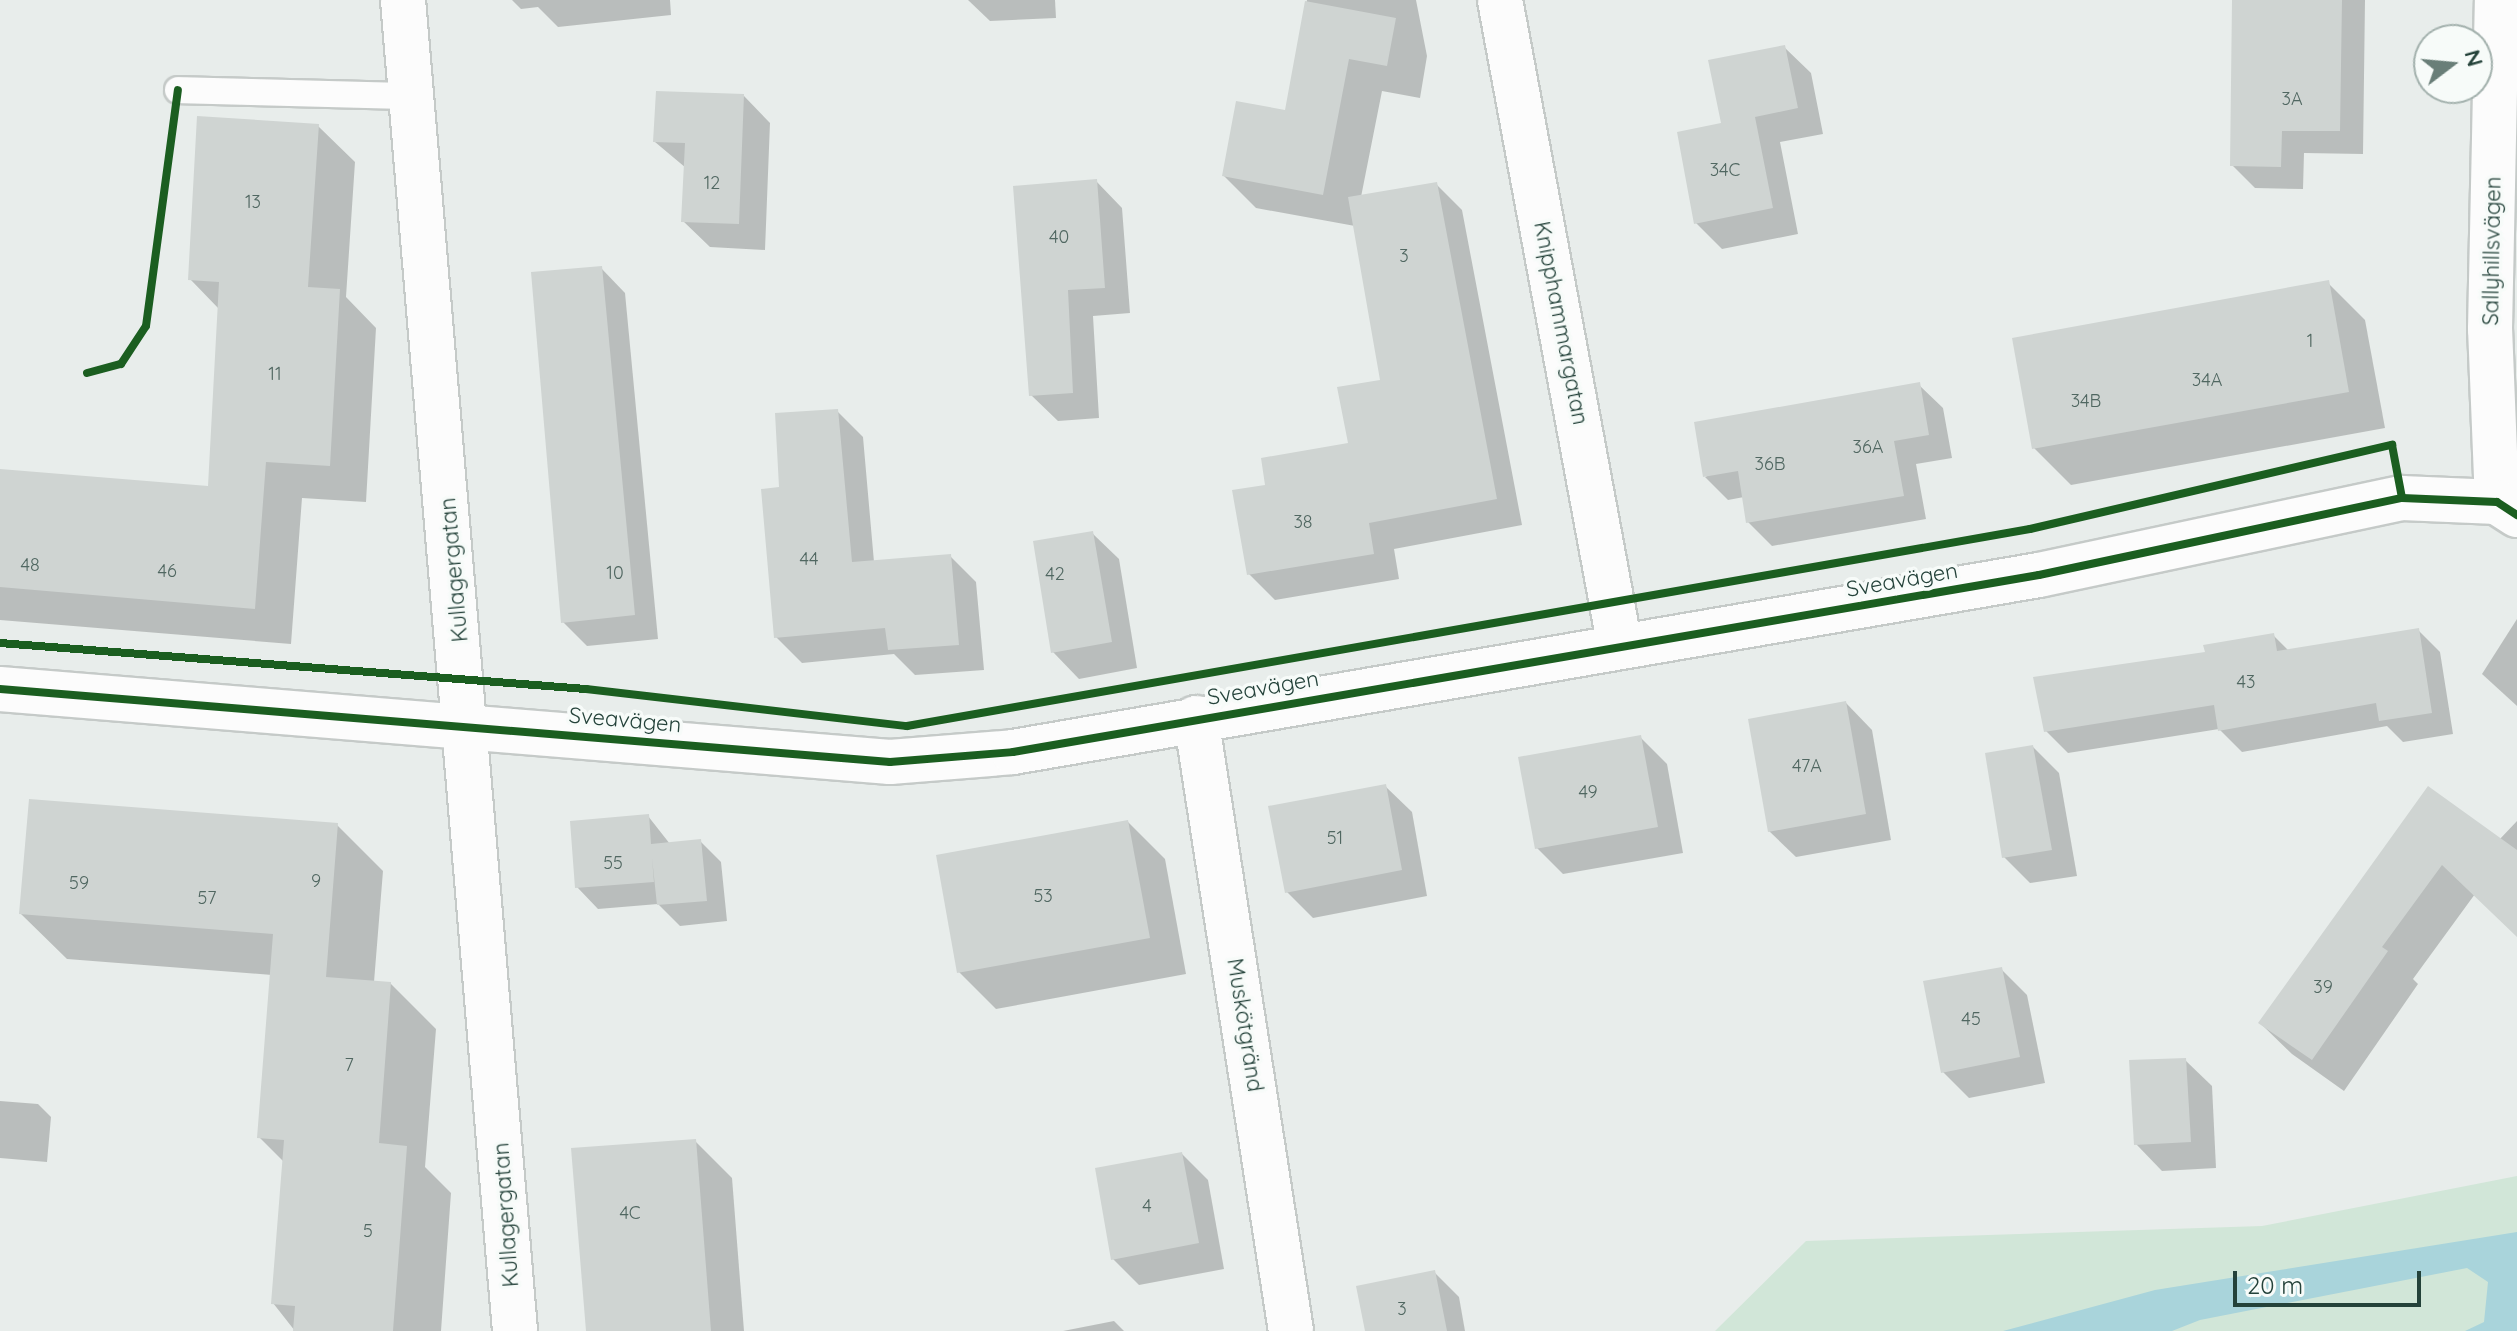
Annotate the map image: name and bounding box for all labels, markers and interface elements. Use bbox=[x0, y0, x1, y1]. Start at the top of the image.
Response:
north arrow bbox=[2413, 24, 2493, 104]
text: N bbox=[2458, 46, 2490, 70]
house number: 3A bbox=[2281, 88, 2303, 110]
house number: 34C bbox=[1710, 159, 1740, 181]
house number: 12 bbox=[704, 172, 720, 194]
street label: Sallyhillsvägen bbox=[2478, 176, 2506, 326]
house number: 13 bbox=[245, 191, 261, 213]
street label: Knipphammargatan bbox=[1528, 219, 1594, 427]
house number: 40 bbox=[1049, 226, 1069, 248]
house number: 3 bbox=[1399, 245, 1409, 267]
house number: 1 bbox=[2307, 330, 2313, 352]
house number: 11 bbox=[268, 363, 282, 385]
house number: 34A bbox=[2192, 369, 2222, 391]
house number: 34B bbox=[2071, 390, 2101, 412]
house number: 36A bbox=[1853, 436, 1883, 458]
house number: 36B bbox=[1755, 453, 1785, 475]
street label: Kullagergatan bbox=[435, 497, 473, 643]
house number: 38 bbox=[1293, 511, 1313, 533]
house number: 44 bbox=[800, 548, 818, 570]
house number: 48 bbox=[20, 554, 40, 576]
street label: Sveavägen bbox=[1844, 557, 1960, 603]
house number: 46 bbox=[157, 560, 177, 582]
house number: 10 bbox=[606, 562, 624, 584]
house number: 42 bbox=[1045, 563, 1065, 585]
street label: Sveavägen bbox=[1205, 665, 1321, 711]
house number: 43 bbox=[2237, 671, 2255, 693]
street label: Sveavägen bbox=[568, 702, 682, 738]
house number: 47A bbox=[1792, 755, 1822, 777]
house number: 49 bbox=[1578, 781, 1598, 803]
house number: 51 bbox=[1327, 827, 1343, 849]
house number: 55 bbox=[603, 852, 623, 874]
house number: 9 bbox=[311, 870, 321, 892]
house number: 59 bbox=[69, 872, 89, 894]
house number: 53 bbox=[1033, 885, 1053, 907]
house number: 57 bbox=[197, 887, 217, 909]
street label: Muskötgränd bbox=[1221, 956, 1269, 1094]
house number: 39 bbox=[2313, 976, 2333, 998]
house number: 45 bbox=[1961, 1008, 1981, 1030]
house number: 7 bbox=[344, 1054, 354, 1076]
street label: Kullagergatan bbox=[488, 1142, 524, 1288]
house number: 4 bbox=[1142, 1195, 1152, 1217]
house number: 4C bbox=[619, 1202, 641, 1224]
house number: 5 bbox=[363, 1220, 373, 1242]
scale bar bbox=[2237, 1255, 2425, 1305]
text: 20 m bbox=[2247, 1270, 2303, 1300]
house number: 3 bbox=[1397, 1298, 1407, 1320]

